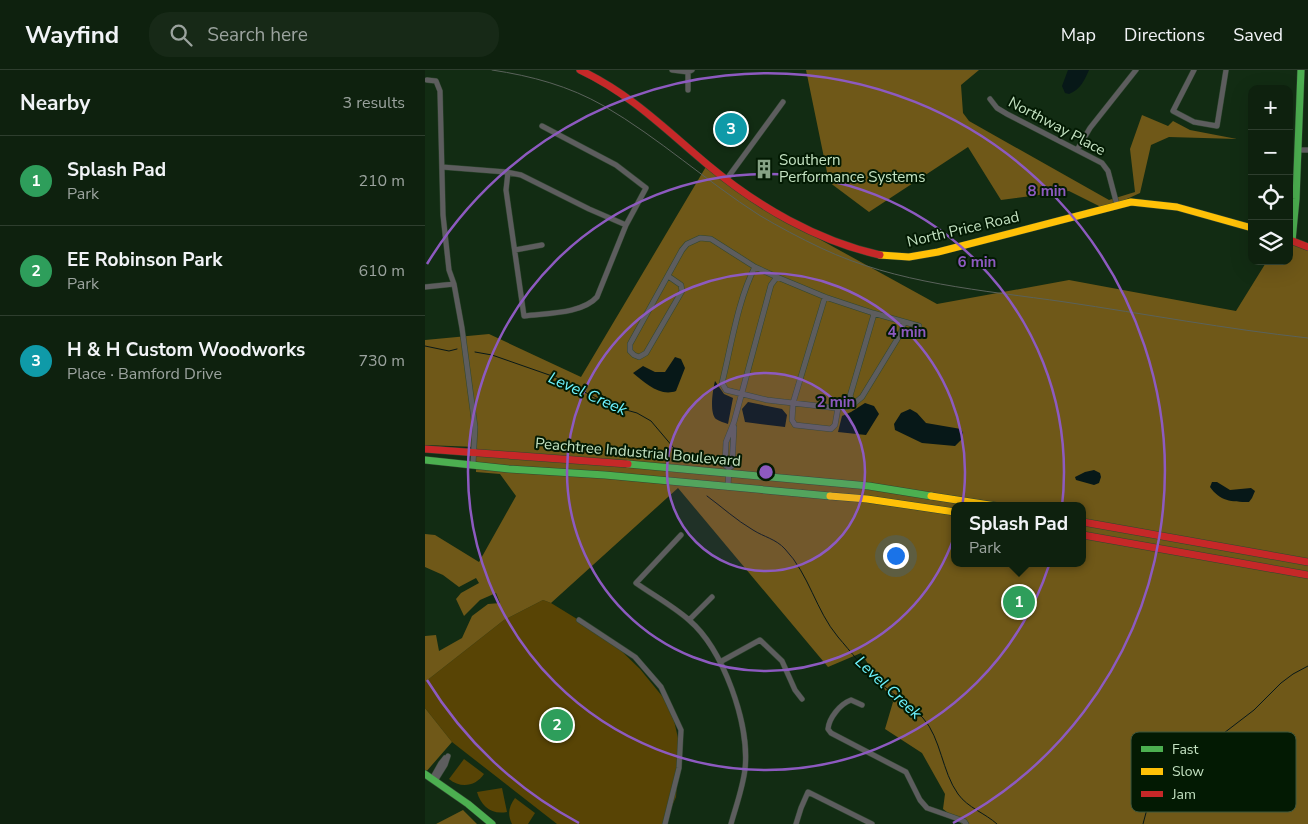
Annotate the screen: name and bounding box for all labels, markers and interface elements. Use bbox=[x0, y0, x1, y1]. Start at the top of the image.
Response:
search box bbox=[149, 12, 499, 57]
text: Wayfind bbox=[25, 19, 119, 51]
icon: search bbox=[167, 21, 195, 49]
text: Search here bbox=[207, 22, 308, 48]
text: Map bbox=[1061, 23, 1096, 47]
text: Directions bbox=[1124, 23, 1205, 47]
text: Saved bbox=[1233, 23, 1283, 47]
map controls bbox=[1248, 85, 1293, 265]
button: + bbox=[1248, 85, 1293, 130]
text: Nearby bbox=[20, 89, 90, 117]
text: 3 results bbox=[343, 92, 405, 114]
street label: Northway Place bbox=[1005, 92, 1109, 160]
pin: 3 bbox=[715, 110, 747, 148]
button: − bbox=[1248, 130, 1293, 175]
place label: Southern Performance Systems bbox=[779, 150, 925, 187]
text: Splash Pad bbox=[67, 157, 166, 183]
building icon: Southern Performance Systems bbox=[753, 158, 775, 180]
text: 1 bbox=[31, 170, 41, 192]
text: 210 m bbox=[358, 170, 405, 192]
button: locate bbox=[1248, 175, 1293, 220]
text: 8 min bbox=[1028, 181, 1066, 201]
text: Park bbox=[67, 183, 99, 205]
street label: North Price Road bbox=[905, 206, 1021, 252]
button: layers bbox=[1248, 220, 1293, 265]
text: EE Robinson Park bbox=[67, 247, 222, 273]
text: 6 min bbox=[958, 252, 996, 272]
text: 2 bbox=[31, 260, 41, 282]
text: 610 m bbox=[358, 260, 405, 282]
text: Park bbox=[67, 273, 99, 295]
text: 4 min bbox=[888, 322, 926, 342]
text: H & H Custom Woodworks bbox=[67, 337, 305, 363]
text: 3 bbox=[31, 350, 41, 372]
text: 730 m bbox=[358, 350, 405, 372]
text: Place · Bamford Drive bbox=[67, 363, 222, 385]
water label: Level Creek bbox=[545, 367, 631, 421]
text: 2 min bbox=[817, 392, 855, 412]
street label: Peachtree Industrial Boulevard bbox=[534, 433, 742, 471]
centre of rings bbox=[757, 463, 775, 481]
popup bbox=[951, 502, 1086, 567]
text: Splash Pad bbox=[969, 511, 1068, 537]
text: Park bbox=[969, 537, 1001, 559]
your location bbox=[883, 543, 909, 569]
pin: 1 bbox=[1003, 583, 1035, 621]
water label: Level Creek bbox=[850, 651, 927, 725]
pin: 2 bbox=[541, 706, 573, 744]
legend bbox=[1131, 732, 1296, 812]
text: Fast bbox=[1172, 740, 1198, 759]
text: Slow bbox=[1172, 762, 1204, 781]
text: Jam bbox=[1171, 785, 1196, 804]

